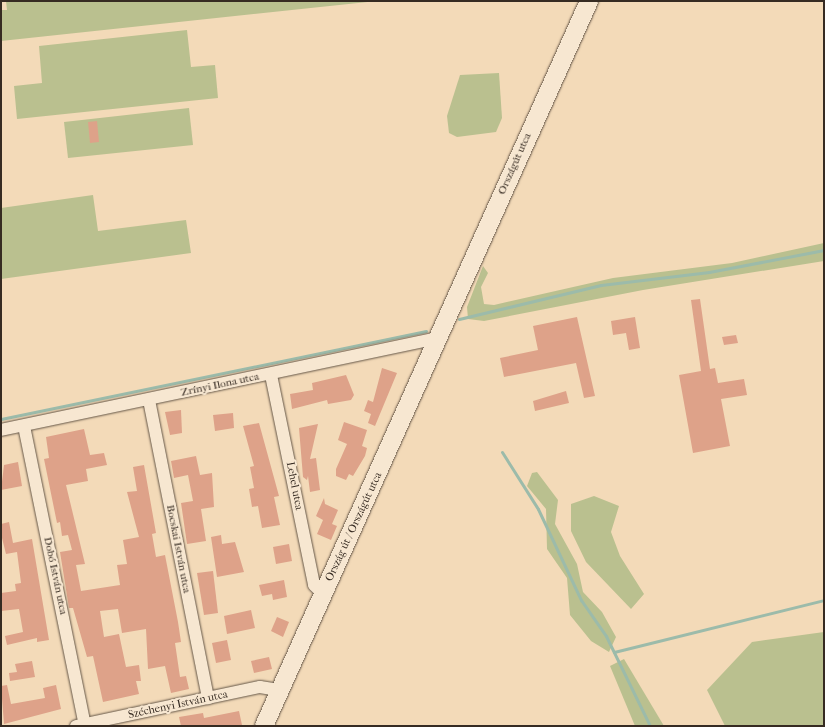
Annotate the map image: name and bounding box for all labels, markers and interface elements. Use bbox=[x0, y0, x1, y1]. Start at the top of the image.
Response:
street label: Országút utca bbox=[496, 131, 534, 197]
street label: Zrínyi Ilona utca bbox=[180, 370, 260, 400]
street label: Lehel utca bbox=[283, 461, 305, 511]
street label: Ország út / Országút utca bbox=[323, 470, 385, 584]
street label: Bocskai István utca bbox=[163, 504, 193, 594]
street label: Dobó István utca bbox=[40, 536, 70, 616]
street label: Széchenyi István utca bbox=[127, 688, 229, 722]

